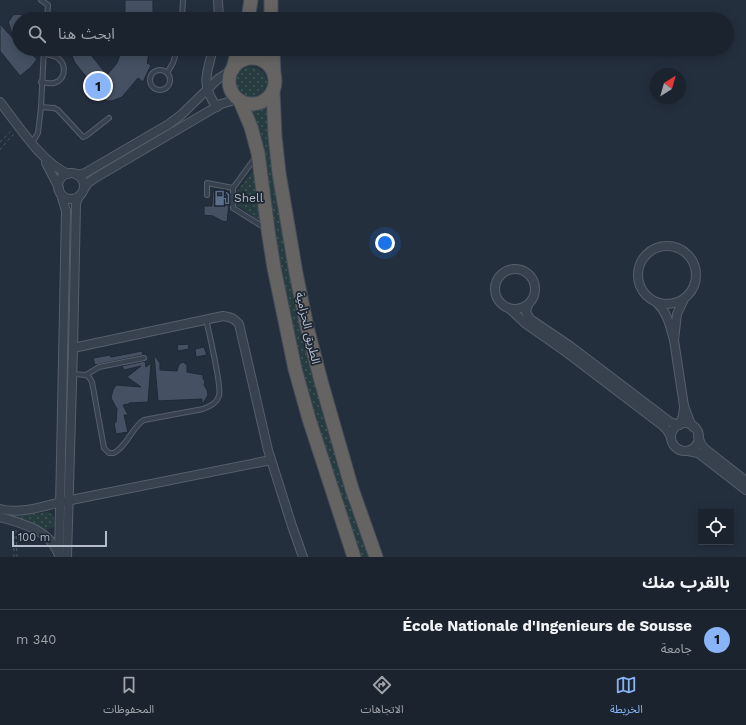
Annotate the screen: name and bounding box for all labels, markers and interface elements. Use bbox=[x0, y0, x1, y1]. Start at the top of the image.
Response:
search box bbox=[12, 12, 734, 56]
icon: search bbox=[26, 23, 48, 45]
text: ابحث هنا bbox=[58, 25, 115, 43]
north arrow bbox=[650, 68, 686, 104]
pin: 1 bbox=[85, 71, 111, 101]
fuel station icon: Shell bbox=[213, 189, 231, 207]
place label: Shell bbox=[234, 191, 264, 205]
your location bbox=[375, 233, 395, 253]
street label: الطريق الحزامية bbox=[292, 290, 323, 366]
map controls bbox=[698, 509, 734, 545]
button: locate bbox=[698, 509, 734, 545]
scale bar bbox=[12, 529, 107, 548]
text: 100 m bbox=[18, 531, 50, 544]
text: بالقرب منك bbox=[642, 572, 730, 592]
text: École Nationale d'Ingenieurs de Sousse bbox=[403, 617, 692, 635]
text: 340 m bbox=[16, 632, 56, 647]
text: 1 bbox=[714, 632, 720, 647]
text: جامعة bbox=[661, 641, 692, 656]
tab: المحفوظات bbox=[103, 674, 154, 721]
tab: الاتجاهات bbox=[361, 674, 404, 721]
tab: الخريطة bbox=[610, 674, 643, 721]

